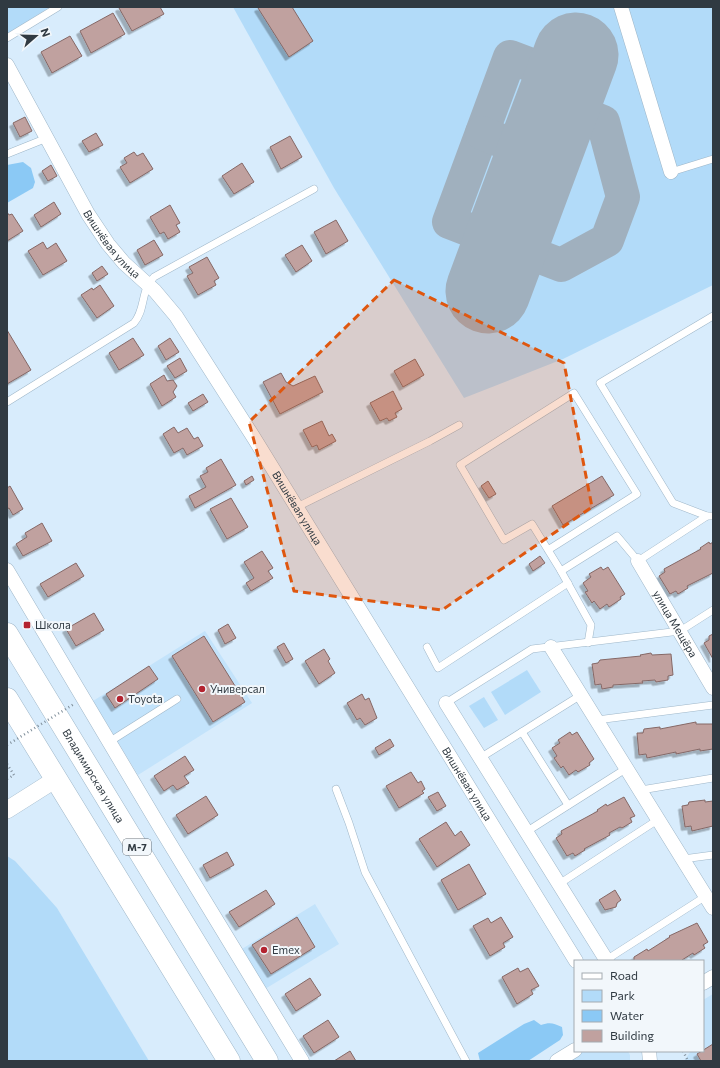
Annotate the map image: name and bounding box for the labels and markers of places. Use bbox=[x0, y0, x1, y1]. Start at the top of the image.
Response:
place label: Школа bbox=[35, 618, 71, 631]
marker: Школа bbox=[22, 620, 32, 630]
place label: Универсал bbox=[210, 682, 265, 695]
marker: Универсал bbox=[197, 684, 207, 694]
place label: Toyota bbox=[128, 692, 163, 705]
marker: Toyota bbox=[115, 694, 125, 704]
place label: Emex bbox=[272, 943, 300, 956]
marker: Emex bbox=[259, 945, 269, 955]

